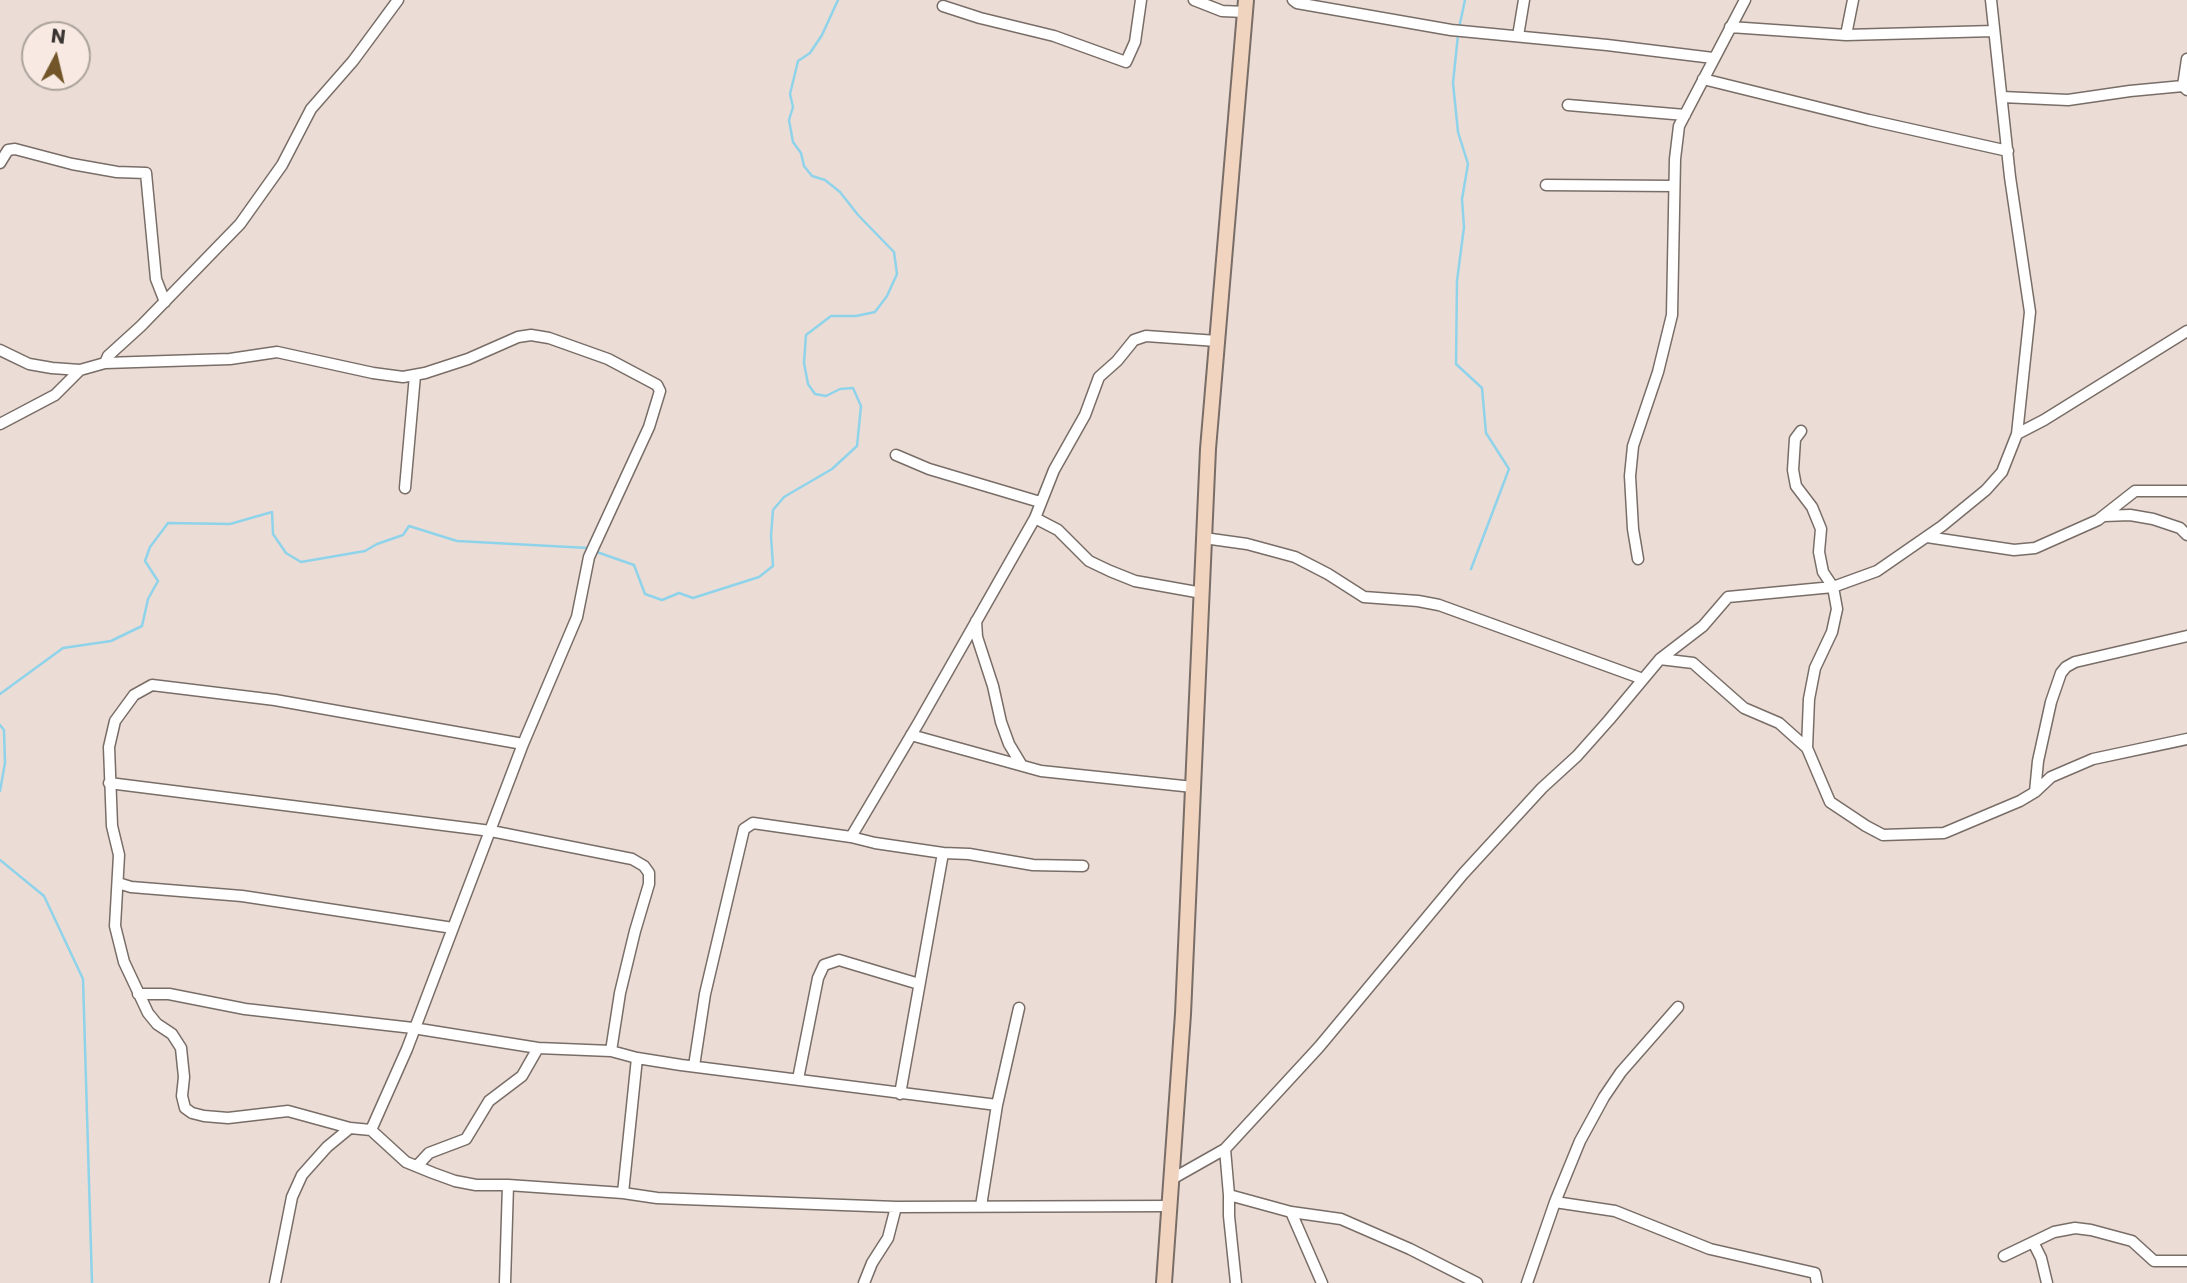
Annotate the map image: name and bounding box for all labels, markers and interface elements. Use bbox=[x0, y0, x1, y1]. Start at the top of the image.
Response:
north arrow bbox=[21, 21, 91, 91]
text: N bbox=[50, 22, 67, 51]

